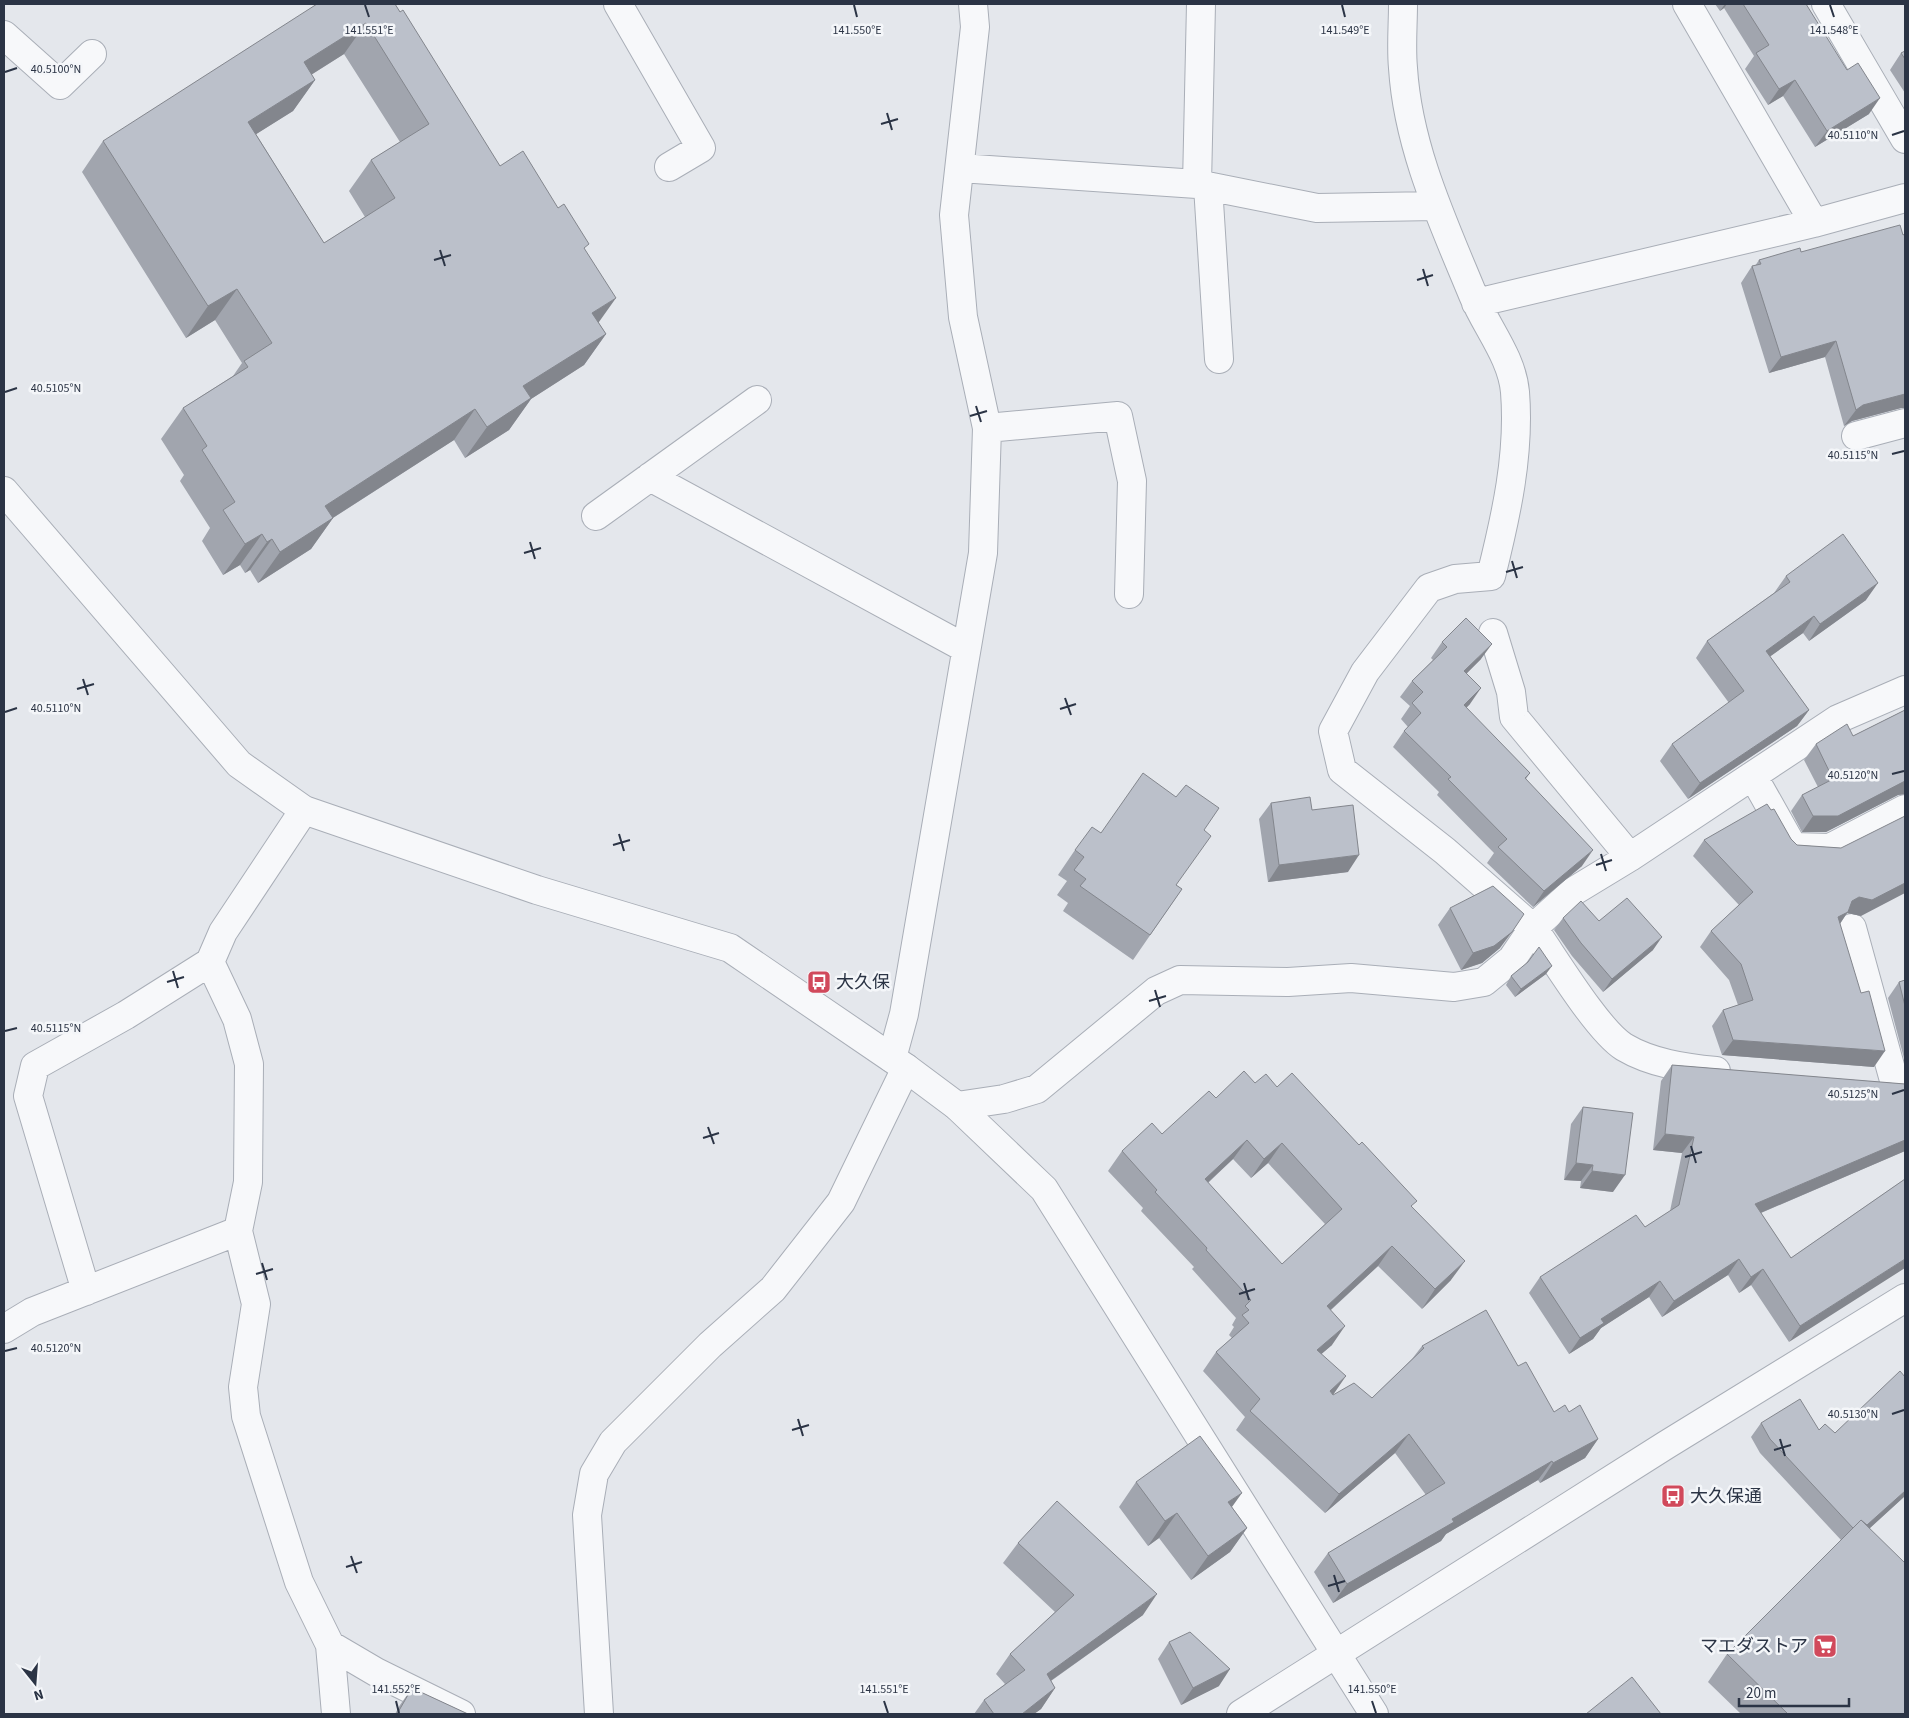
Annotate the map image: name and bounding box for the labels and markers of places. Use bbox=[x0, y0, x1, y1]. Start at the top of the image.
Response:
bus stop icon: 大久保 bbox=[806, 969, 832, 995]
place label: 大久保 bbox=[836, 970, 890, 995]
bus stop icon: 大久保通 bbox=[1660, 1483, 1686, 1509]
place label: 大久保通 bbox=[1690, 1484, 1762, 1509]
supermarket icon: マエダストア bbox=[1812, 1633, 1838, 1659]
place label: マエダストア bbox=[1700, 1634, 1808, 1659]

